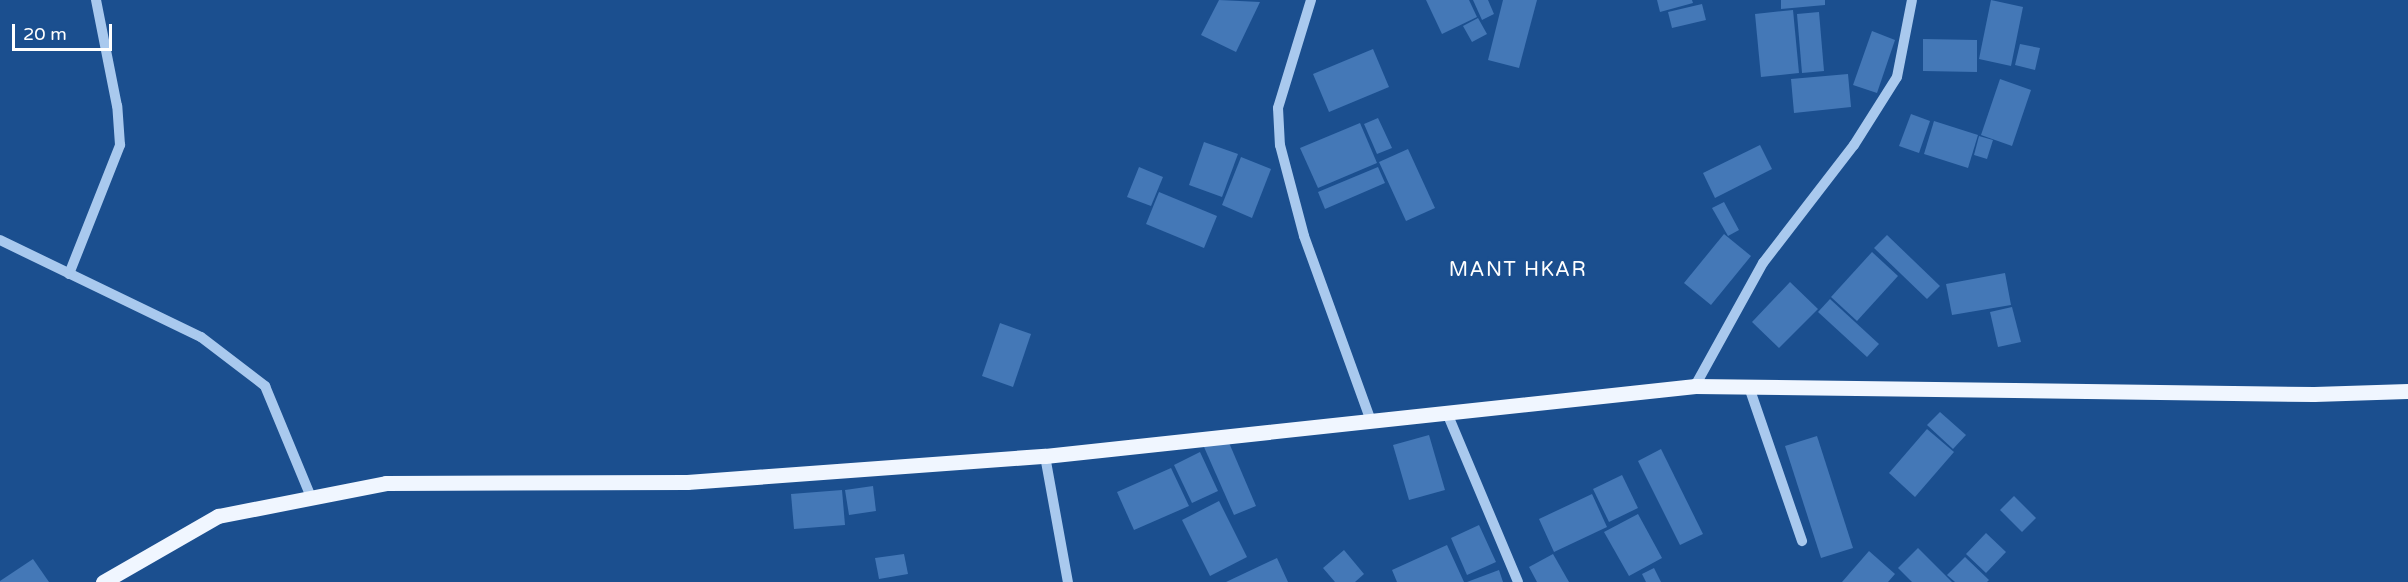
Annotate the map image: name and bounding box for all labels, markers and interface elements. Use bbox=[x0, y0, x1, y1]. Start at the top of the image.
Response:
scale bar bbox=[15, 12, 116, 50]
text: 20 m bbox=[23, 23, 67, 45]
district label: MANT HKAR bbox=[1449, 258, 1587, 282]

